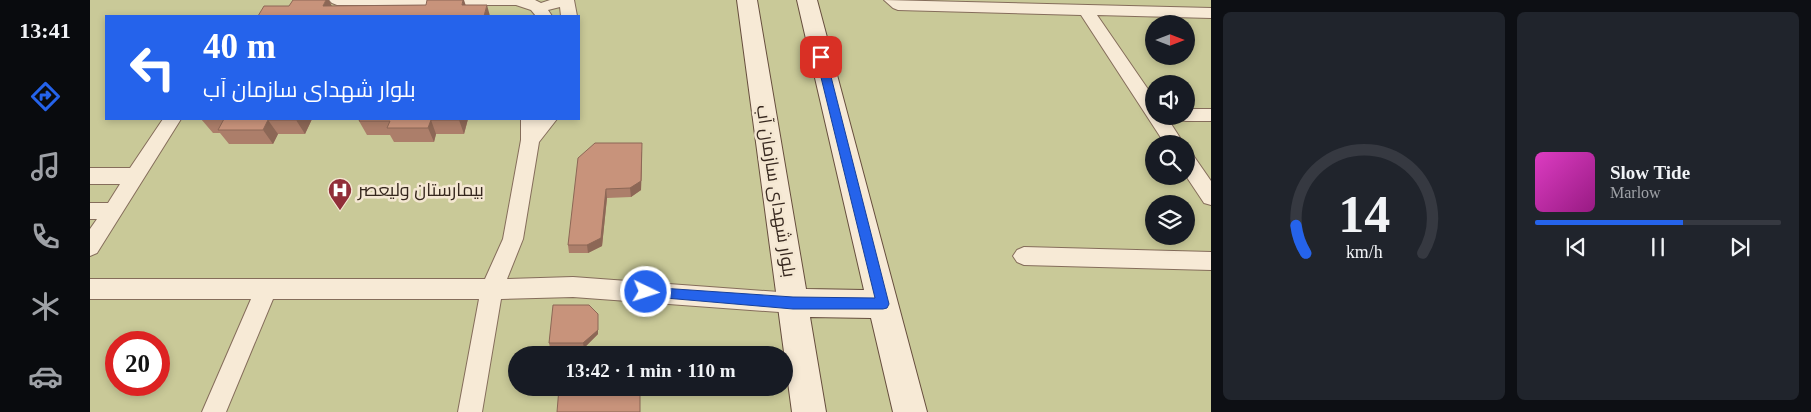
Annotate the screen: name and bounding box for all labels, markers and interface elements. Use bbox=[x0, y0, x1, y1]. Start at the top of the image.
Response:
north arrow bbox=[1145, 15, 1195, 65]
map controls bbox=[1145, 15, 1195, 245]
text: 13:41 bbox=[19, 18, 71, 43]
text: 40 m bbox=[203, 27, 276, 66]
icon: left bbox=[120, 35, 185, 100]
pin bbox=[800, 36, 842, 78]
icon: arrive bbox=[807, 43, 835, 71]
button: sound bbox=[1145, 75, 1195, 125]
text: بلوار شهدای سازمان آب bbox=[203, 77, 416, 102]
icon: directions bbox=[28, 79, 63, 114]
street label: بلوار شهدای سازمان آب bbox=[752, 103, 799, 279]
button: search bbox=[1145, 135, 1195, 185]
icon: music bbox=[28, 149, 63, 184]
text: Slow Tide bbox=[1610, 162, 1690, 183]
hospital icon: بیمارستان ولیعصر bbox=[327, 177, 353, 211]
place label: بیمارستان ولیعصر bbox=[357, 180, 484, 201]
text: Marlow bbox=[1610, 184, 1661, 201]
text: 14 bbox=[1338, 186, 1390, 243]
button: layers bbox=[1145, 195, 1195, 245]
icon: phone bbox=[28, 219, 63, 254]
icon: previous bbox=[1562, 233, 1590, 261]
icon: pause bbox=[1644, 233, 1672, 261]
icon: next bbox=[1726, 233, 1754, 261]
text: km/h bbox=[1346, 242, 1382, 262]
position arrow bbox=[619, 265, 671, 317]
icon: climate bbox=[28, 289, 63, 324]
speed limit sign: 20 bbox=[105, 331, 170, 396]
icon: car bbox=[28, 359, 63, 394]
text: 13:42 · 1 min · 110 m bbox=[566, 360, 735, 381]

